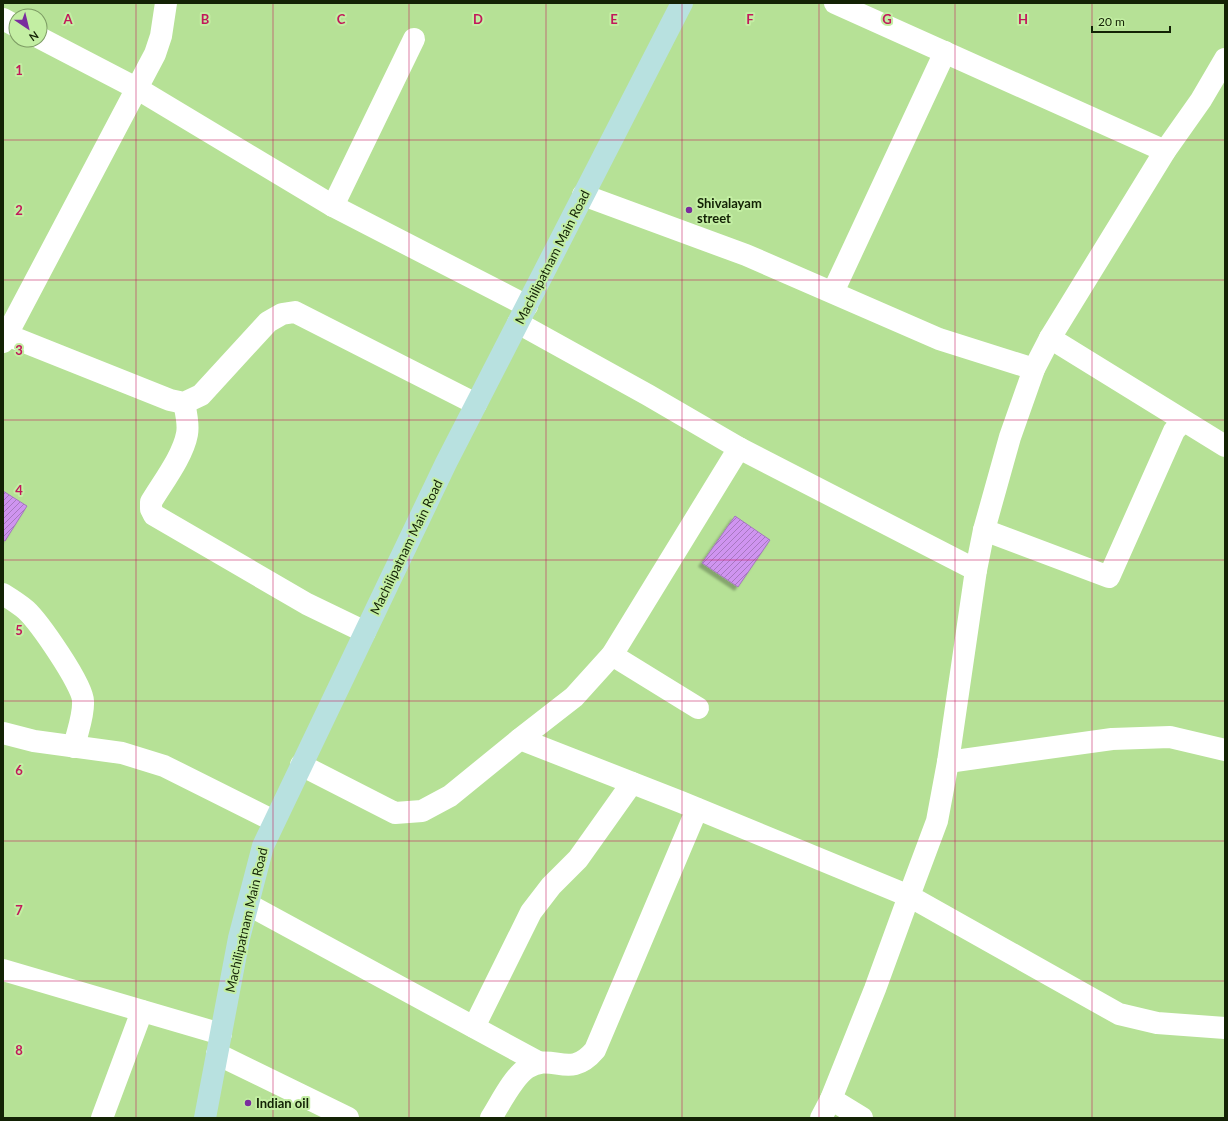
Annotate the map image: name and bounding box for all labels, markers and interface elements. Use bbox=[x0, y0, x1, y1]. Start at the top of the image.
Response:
north arrow bbox=[8, 8, 48, 48]
scale bar bbox=[1092, 8, 1170, 34]
text: A bbox=[62, 11, 73, 27]
text: B bbox=[201, 11, 210, 27]
text: C bbox=[337, 11, 346, 27]
text: D bbox=[473, 11, 483, 27]
text: E bbox=[610, 11, 618, 27]
text: F bbox=[746, 11, 754, 27]
text: G bbox=[882, 11, 892, 27]
text: H bbox=[1018, 11, 1028, 27]
text: 20 m bbox=[1098, 14, 1125, 29]
text: N bbox=[27, 29, 41, 44]
text: 1 bbox=[15, 62, 23, 78]
street label: Machilipatnam Main Road bbox=[511, 187, 593, 327]
place label: Shivalayam street bbox=[697, 195, 762, 226]
text: 2 bbox=[15, 202, 23, 218]
marker: Shivalayam street bbox=[684, 205, 694, 215]
text: 3 bbox=[15, 342, 23, 358]
street label: Machilipatnam Main Road bbox=[366, 477, 446, 617]
text: 4 bbox=[15, 482, 23, 498]
text: 5 bbox=[15, 622, 23, 638]
text: 6 bbox=[15, 762, 23, 778]
street label: Machilipatnam Main Road bbox=[222, 846, 270, 994]
text: 7 bbox=[15, 902, 23, 918]
text: 8 bbox=[15, 1042, 23, 1058]
place label: Indian oil bbox=[256, 1095, 309, 1111]
marker: Indian oil bbox=[243, 1098, 253, 1108]

